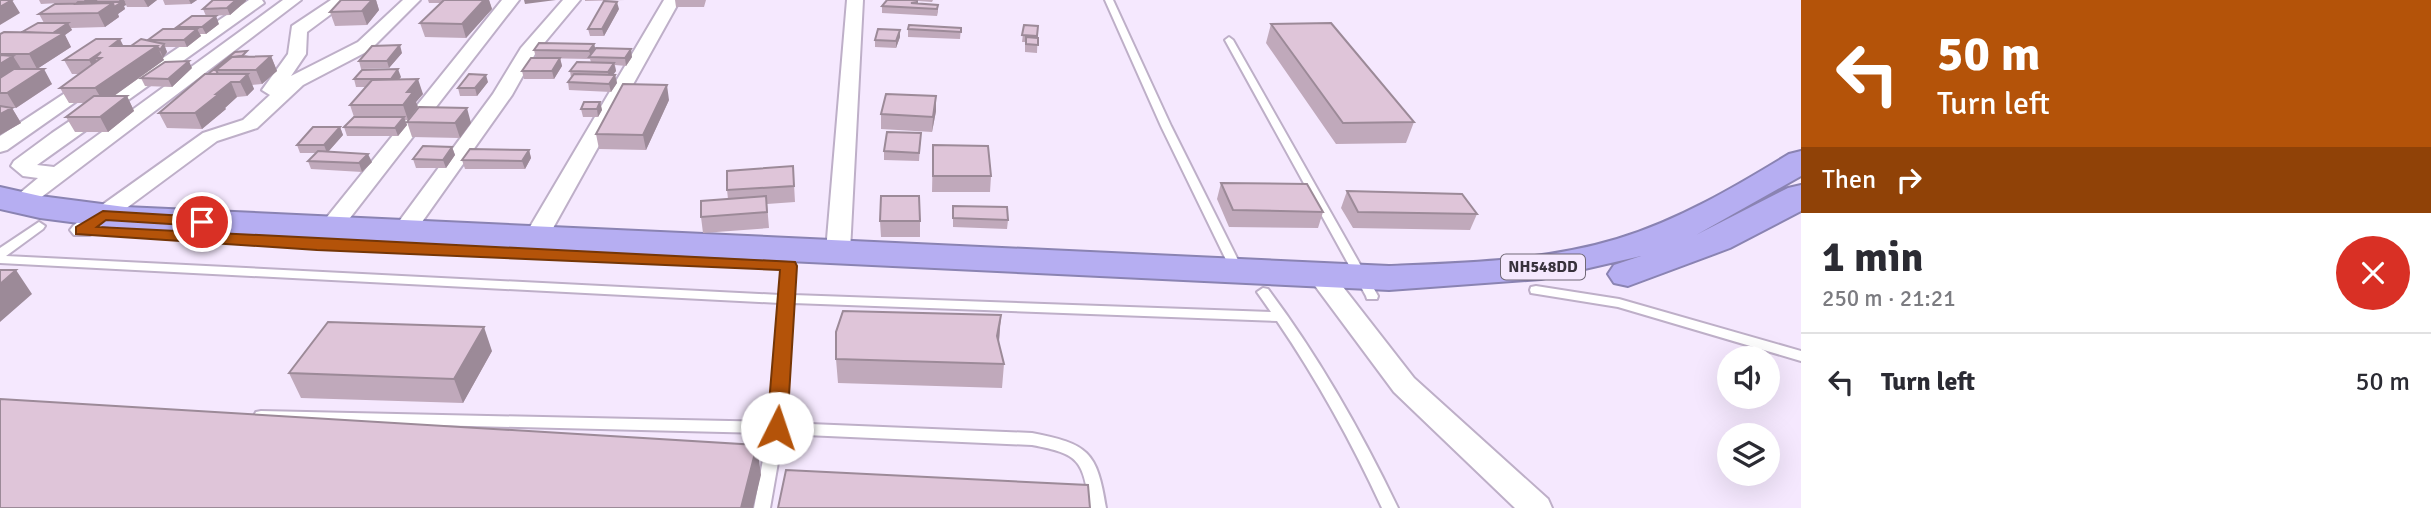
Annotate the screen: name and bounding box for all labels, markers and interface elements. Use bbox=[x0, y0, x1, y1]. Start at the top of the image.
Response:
text: 50 m bbox=[1937, 24, 2040, 84]
icon: left bbox=[1822, 28, 1913, 119]
text: Turn left bbox=[1937, 84, 2050, 123]
icon: right bbox=[1890, 161, 1928, 199]
text: Then bbox=[1822, 164, 1876, 196]
pin bbox=[172, 192, 232, 252]
icon: arrive bbox=[183, 203, 221, 241]
text: 1 min bbox=[1822, 232, 1923, 283]
button: close bbox=[2336, 236, 2410, 310]
road number: NH548DD bbox=[1501, 255, 1585, 280]
text: 250 m · 21:21 bbox=[1822, 284, 1956, 313]
map controls bbox=[1717, 346, 1780, 486]
button: sound bbox=[1717, 346, 1780, 409]
icon: left bbox=[1822, 363, 1860, 401]
text: Turn left bbox=[1881, 366, 1975, 398]
text: 50 m bbox=[2355, 366, 2410, 398]
position arrow bbox=[740, 391, 814, 465]
button: layers bbox=[1717, 423, 1780, 486]

